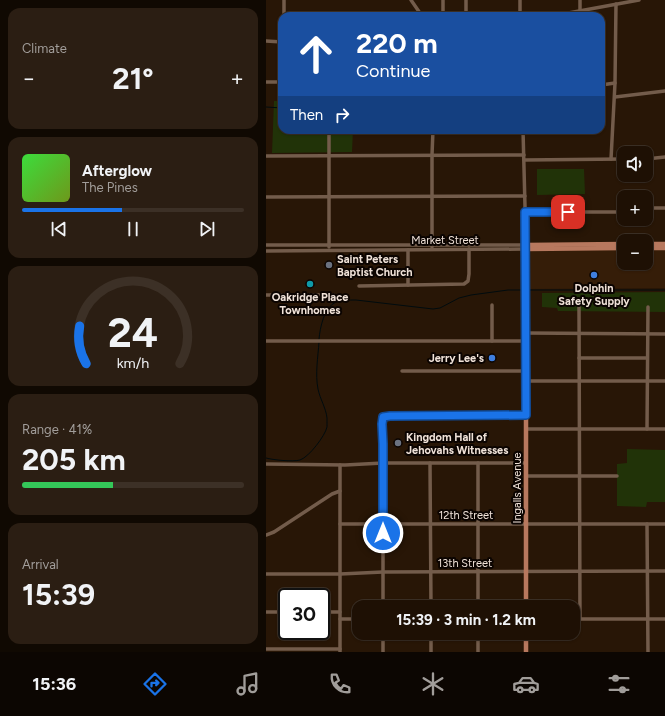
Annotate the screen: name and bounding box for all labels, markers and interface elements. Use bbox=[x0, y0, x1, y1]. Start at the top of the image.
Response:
text: 220 m bbox=[356, 26, 438, 60]
icon: ahead bbox=[290, 28, 342, 80]
text: Climate bbox=[22, 41, 67, 56]
text: 21° bbox=[112, 60, 154, 97]
text: Continue bbox=[356, 60, 430, 82]
text: − bbox=[22, 65, 36, 92]
text: + bbox=[230, 65, 244, 92]
icon: right bbox=[331, 104, 353, 126]
text: Then bbox=[290, 106, 323, 124]
map controls bbox=[617, 146, 653, 270]
button: sound bbox=[617, 146, 653, 182]
text: Afterglow bbox=[82, 162, 152, 180]
text: The Pines bbox=[82, 180, 138, 195]
button: + bbox=[617, 190, 653, 226]
pin bbox=[551, 195, 585, 229]
icon: arrive bbox=[557, 201, 579, 223]
icon: previous bbox=[48, 218, 70, 240]
icon: pause bbox=[122, 218, 144, 240]
icon: next bbox=[196, 218, 218, 240]
street label: Market Street bbox=[411, 234, 479, 247]
button: − bbox=[617, 234, 653, 270]
place label: Saint Peters Baptist Church bbox=[337, 253, 413, 279]
marker: Saint Peters Baptist Church bbox=[324, 260, 334, 270]
marker: Dolphin Safety Supply bbox=[589, 270, 599, 280]
marker: Oakridge Place Townhomes bbox=[305, 279, 315, 289]
place label: Dolphin Safety Supply bbox=[558, 282, 630, 308]
place label: Oakridge Place Townhomes bbox=[272, 291, 348, 317]
text: 24 bbox=[108, 307, 158, 357]
place label: Jerry Lee's bbox=[429, 352, 484, 365]
marker: Jerry Lee's bbox=[487, 353, 497, 363]
text: km/h bbox=[117, 354, 149, 372]
text: Range · 41% bbox=[22, 422, 92, 437]
place label: Kingdom Hall of Jehovahs Witnesses bbox=[406, 431, 508, 457]
marker: Kingdom Hall of Jehovahs Witnesses bbox=[393, 438, 403, 448]
text: 205 km bbox=[22, 441, 126, 478]
street label: Ingalls Avenue bbox=[511, 452, 524, 524]
street label: 12th Street bbox=[439, 509, 493, 522]
position arrow bbox=[362, 512, 404, 554]
text: Arrival bbox=[22, 557, 59, 572]
street label: 13th Street bbox=[438, 557, 492, 570]
text: 15:39 bbox=[22, 576, 95, 613]
speed limit sign: 30 bbox=[278, 588, 330, 640]
text: 15:39 · 3 min · 1.2 km bbox=[396, 611, 536, 629]
icon: directions bbox=[141, 670, 169, 698]
icon: music bbox=[234, 670, 262, 698]
icon: phone bbox=[326, 670, 354, 698]
icon: climate bbox=[419, 670, 447, 698]
icon: car bbox=[512, 670, 540, 698]
icon: filters bbox=[605, 670, 633, 698]
text: 15:36 bbox=[32, 673, 76, 695]

